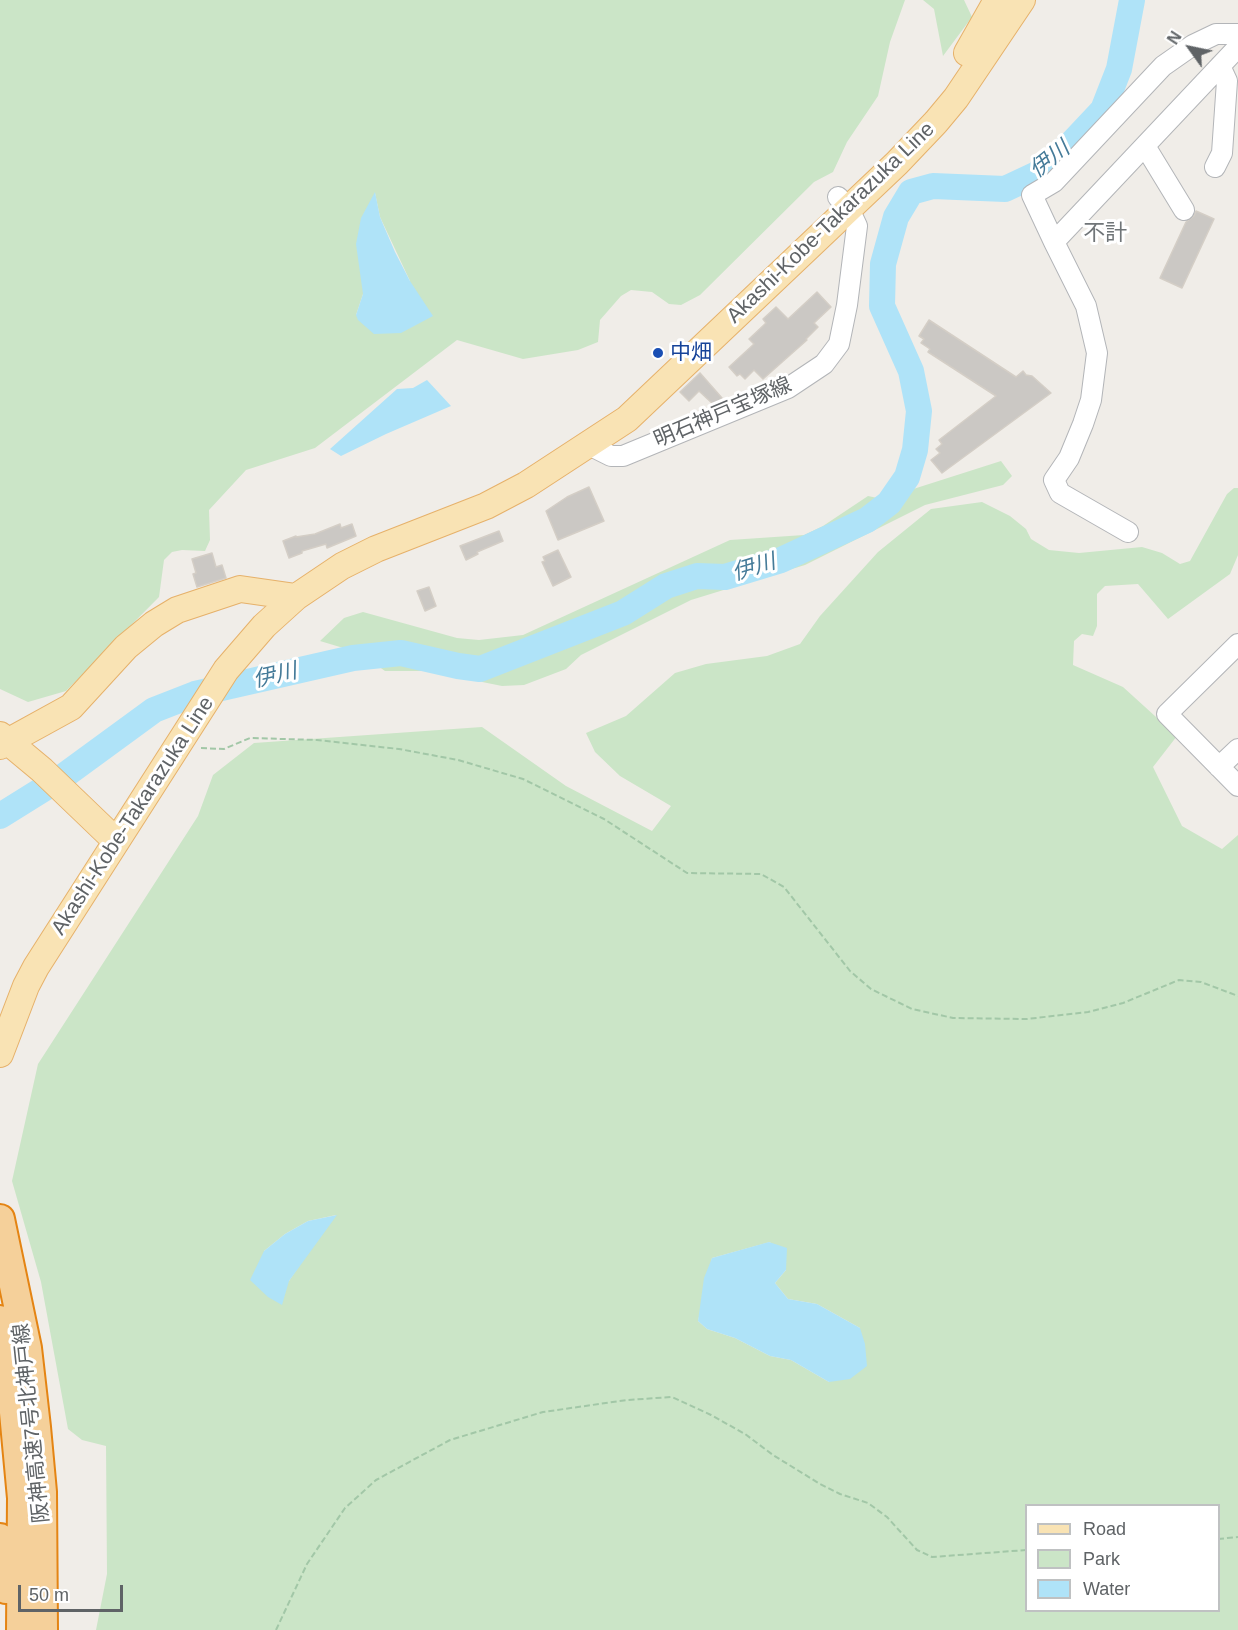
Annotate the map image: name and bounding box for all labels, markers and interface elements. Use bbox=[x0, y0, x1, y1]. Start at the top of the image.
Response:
north arrow bbox=[1160, 18, 1220, 78]
text: N bbox=[1164, 28, 1185, 47]
street label: Akashi-Kobe-Takarazuka Line bbox=[722, 117, 940, 329]
water label: 伊川 bbox=[1025, 136, 1075, 184]
district label: 不計 bbox=[1083, 221, 1127, 247]
place label: 中畑 bbox=[670, 340, 712, 366]
marker: 中畑 bbox=[651, 346, 665, 360]
street label: 明石神戸宝塚線 bbox=[650, 373, 796, 453]
water label: 伊川 bbox=[729, 549, 779, 587]
water label: 伊川 bbox=[251, 658, 299, 694]
street label: Akashi-Kobe-Takarazuka Line bbox=[46, 692, 220, 940]
street label: 阪神高速7号北神戸線 bbox=[9, 1322, 55, 1524]
legend bbox=[1025, 1504, 1220, 1612]
text: Road bbox=[1083, 1519, 1126, 1539]
text: Park bbox=[1083, 1549, 1120, 1569]
scale bar bbox=[21, 1573, 126, 1611]
text: Water bbox=[1083, 1579, 1130, 1599]
text: 50 m bbox=[29, 1585, 69, 1605]

